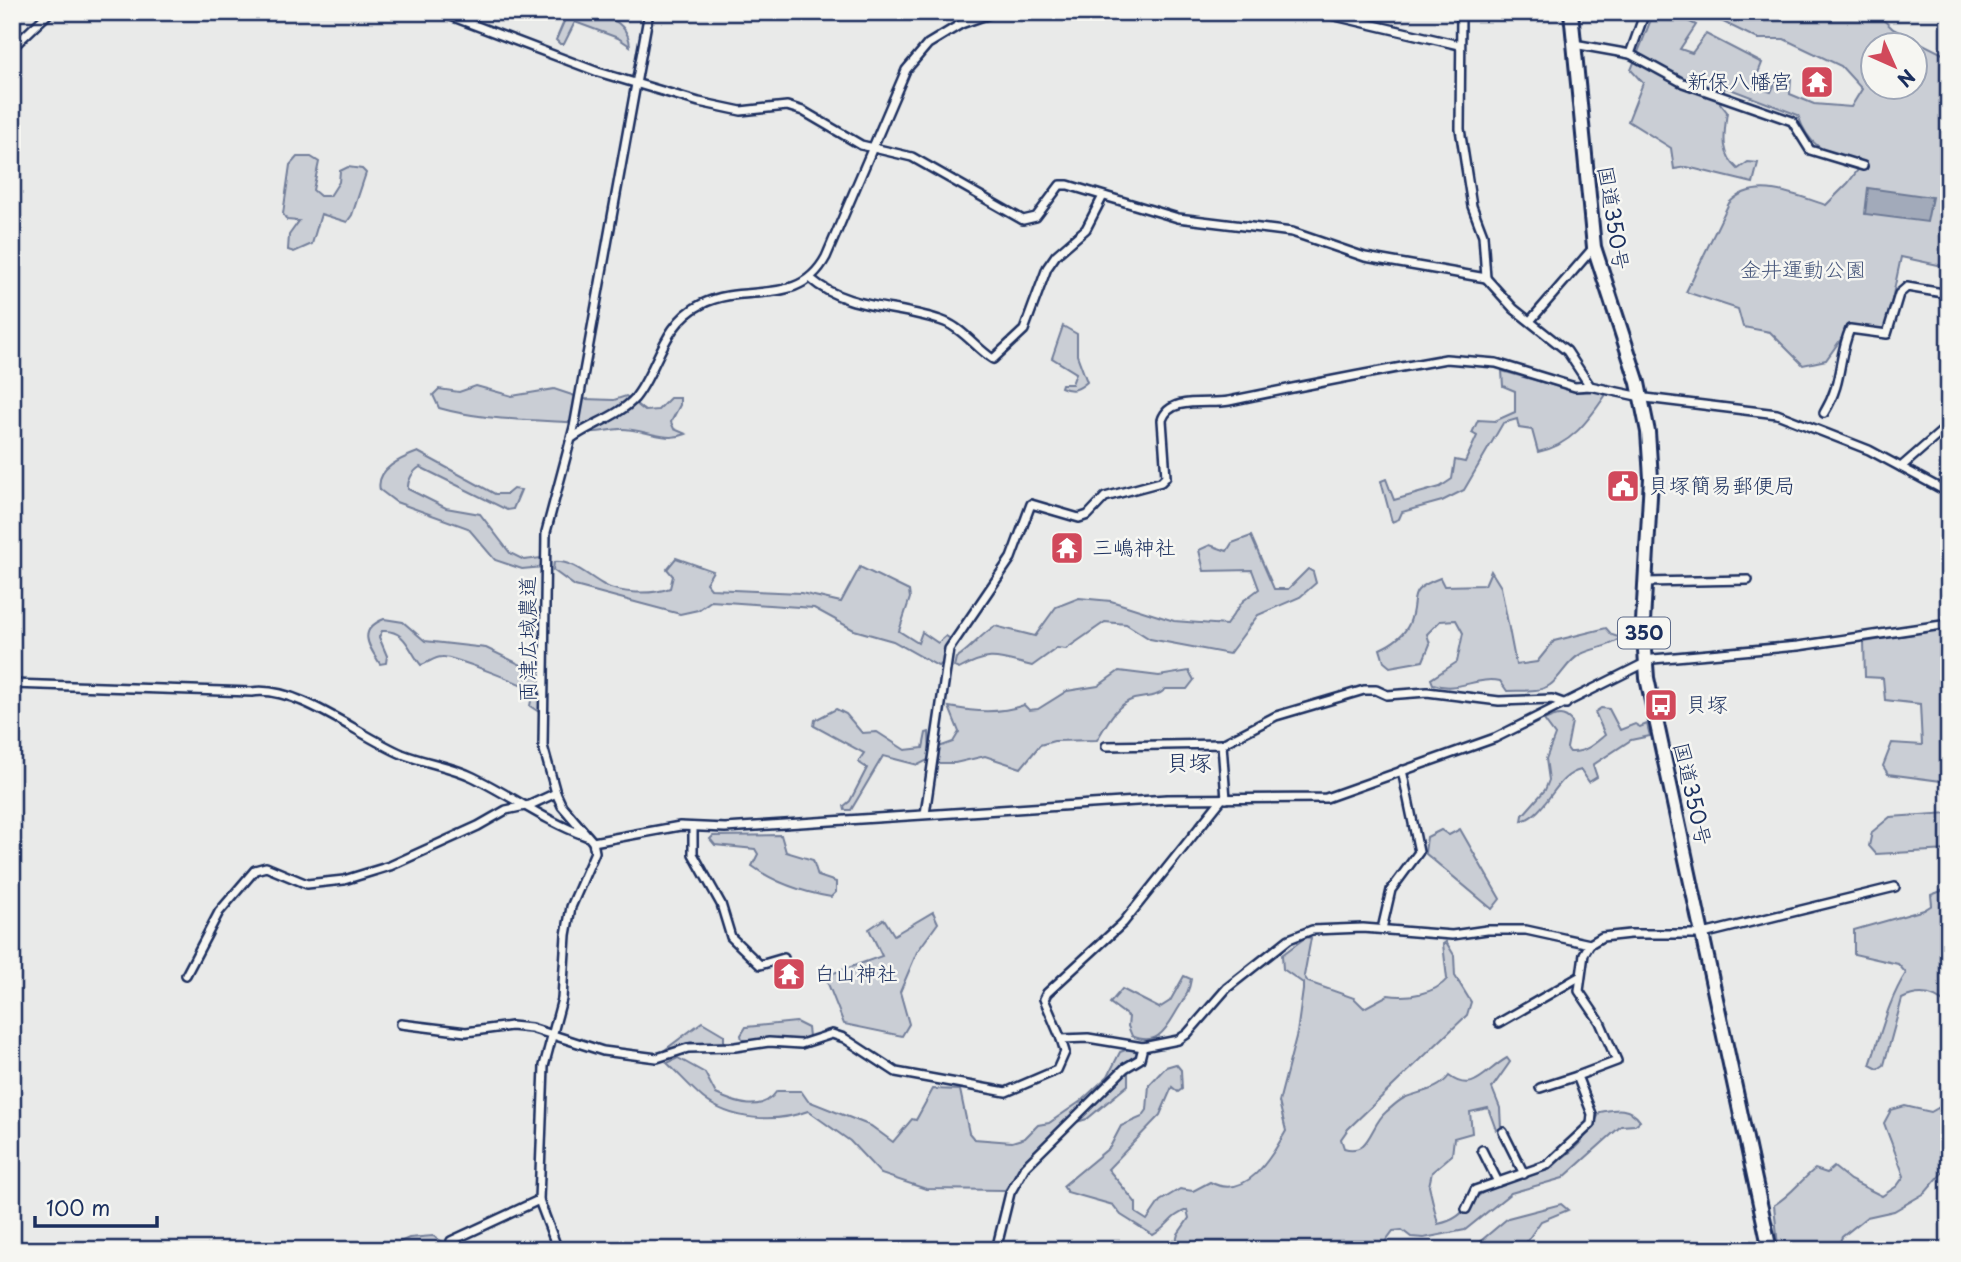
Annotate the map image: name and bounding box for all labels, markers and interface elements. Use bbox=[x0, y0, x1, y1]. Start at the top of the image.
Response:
north arrow bbox=[1860, 32, 1930, 102]
temple icon: 新保八幡宮 bbox=[1798, 63, 1836, 101]
place label: 新保八幡宮 bbox=[1687, 64, 1792, 96]
text: N bbox=[1892, 64, 1922, 94]
street label: 国道350号 bbox=[1591, 163, 1639, 272]
park label: 金井運動公園 bbox=[1740, 252, 1866, 284]
public building icon: 貝塚簡易郵便局 bbox=[1604, 467, 1642, 505]
place label: 貝塚簡易郵便局 bbox=[1648, 468, 1795, 500]
temple icon: 三嶋神社 bbox=[1048, 529, 1086, 567]
place label: 三嶋神社 bbox=[1092, 530, 1176, 562]
street label: 両津広域農道 bbox=[510, 576, 542, 702]
road number: 350 bbox=[1618, 618, 1670, 648]
bus stop icon: 貝塚 bbox=[1642, 686, 1680, 724]
place label: 貝塚 bbox=[1686, 687, 1728, 719]
street label: 国道350号 bbox=[1667, 739, 1721, 848]
district label: 貝塚 bbox=[1166, 744, 1212, 779]
temple icon: 白山神社 bbox=[770, 955, 808, 993]
place label: 白山神社 bbox=[814, 956, 898, 988]
scale bar bbox=[35, 1185, 158, 1229]
text: 100 m bbox=[46, 1191, 110, 1223]

